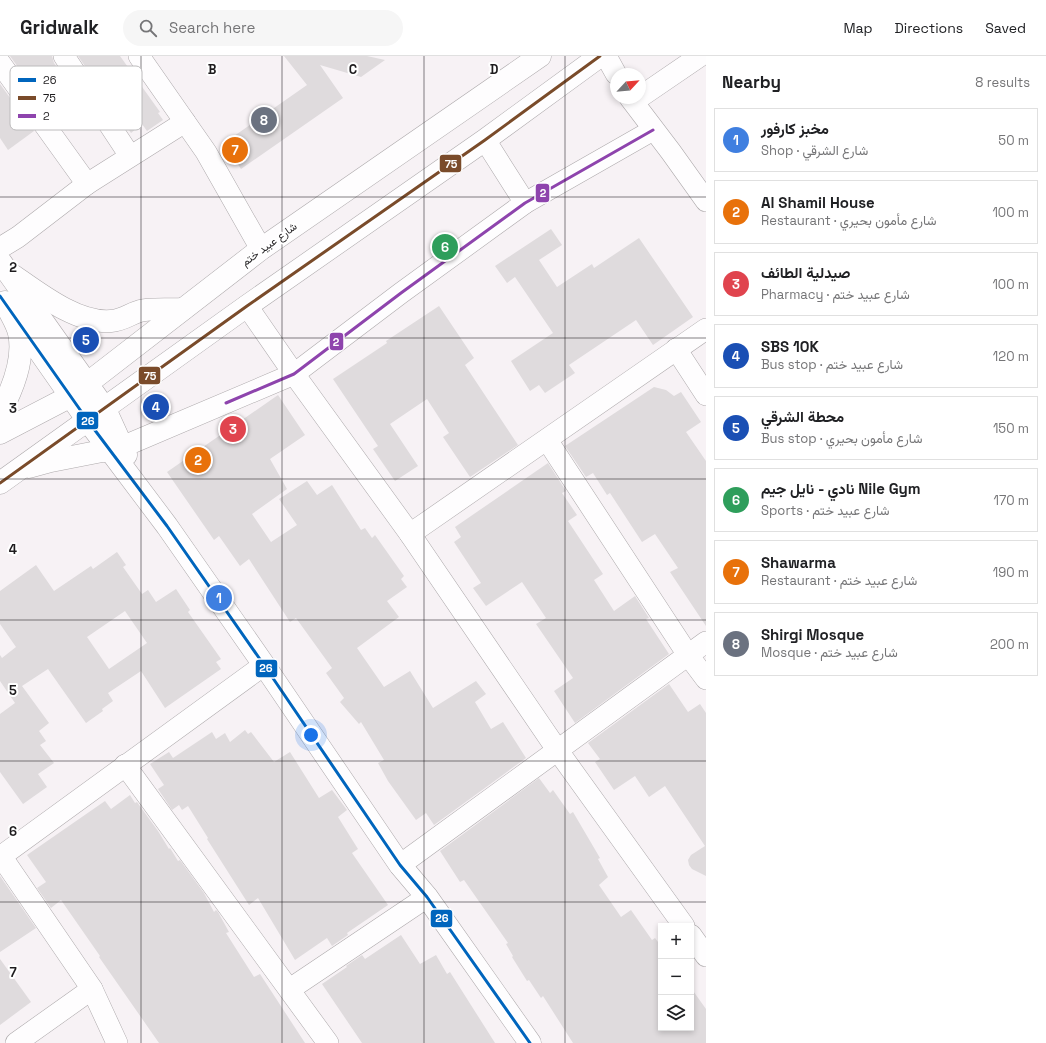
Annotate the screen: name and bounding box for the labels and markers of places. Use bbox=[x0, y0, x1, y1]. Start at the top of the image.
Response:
pin: 8 bbox=[251, 105, 277, 135]
pin: 7 bbox=[222, 135, 248, 165]
pin: 6 bbox=[432, 232, 458, 262]
pin: 5 bbox=[73, 325, 99, 355]
pin: 4 bbox=[143, 392, 169, 422]
pin: 3 bbox=[220, 414, 246, 444]
pin: 2 bbox=[185, 445, 211, 475]
pin: 1 bbox=[206, 583, 232, 613]

